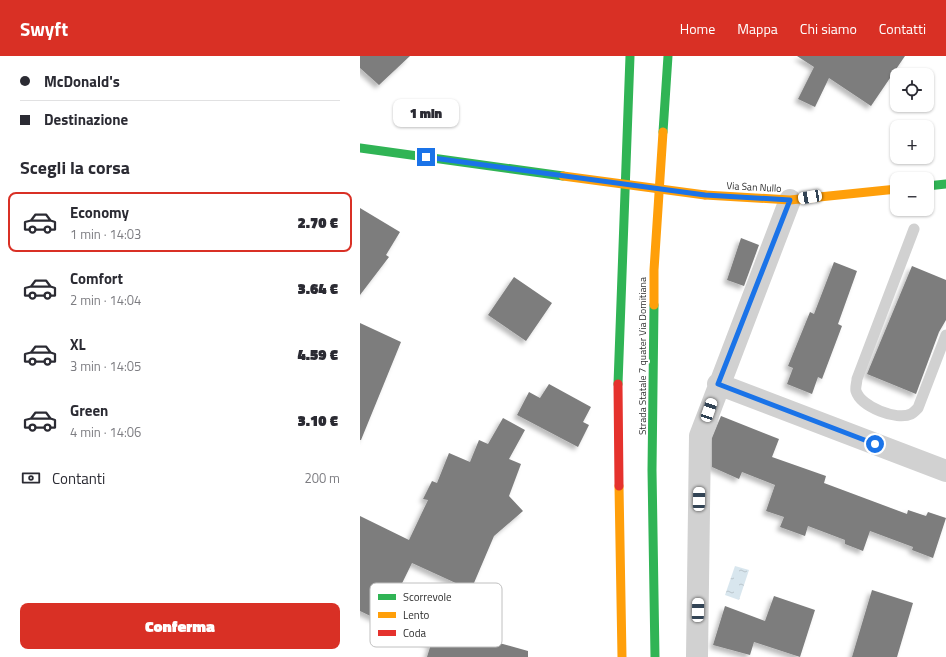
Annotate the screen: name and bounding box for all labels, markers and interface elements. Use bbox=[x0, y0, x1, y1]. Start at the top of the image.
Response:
text: Swyft bbox=[20, 14, 68, 43]
text: Home bbox=[680, 18, 715, 39]
text: Mappa bbox=[737, 18, 778, 39]
text: Chi siamo bbox=[800, 18, 857, 39]
text: Contatti bbox=[879, 18, 926, 39]
map controls bbox=[890, 68, 934, 216]
button: locate bbox=[890, 68, 934, 112]
text: McDonald's bbox=[44, 70, 120, 93]
callout: 1 min bbox=[393, 99, 459, 127]
text: 1 min bbox=[410, 103, 442, 123]
text: Destinazione bbox=[44, 108, 128, 131]
button: + bbox=[890, 120, 934, 164]
route end bbox=[417, 148, 435, 166]
text: Scegli la corsa bbox=[20, 154, 130, 181]
button: − bbox=[890, 172, 934, 216]
street label: Via San Nullo bbox=[726, 178, 782, 196]
car bbox=[797, 189, 823, 205]
text: Economy bbox=[70, 201, 129, 224]
icon: car bbox=[22, 204, 58, 240]
text: 2.70 € bbox=[298, 211, 338, 234]
text: 1 min · 14:03 bbox=[70, 224, 141, 244]
text: Comfort bbox=[70, 267, 123, 290]
icon: car bbox=[22, 270, 58, 306]
text: 3.64 € bbox=[298, 277, 338, 300]
street label: Strada Statale 7 quater Via Domitiana bbox=[635, 277, 650, 435]
text: 2 min · 14:04 bbox=[70, 290, 141, 310]
text: XL bbox=[70, 333, 86, 356]
icon: car bbox=[22, 336, 58, 372]
text: 4.59 € bbox=[298, 343, 338, 366]
text: 3 min · 14:05 bbox=[70, 356, 141, 376]
car bbox=[699, 397, 719, 423]
text: Green bbox=[70, 399, 108, 422]
icon: car bbox=[22, 402, 58, 438]
text: 3.10 € bbox=[298, 409, 338, 432]
text: 4 min · 14:06 bbox=[70, 422, 141, 442]
route start bbox=[866, 435, 884, 453]
icon: cash bbox=[20, 467, 42, 489]
text: Contanti bbox=[52, 467, 105, 490]
text: 200 m bbox=[304, 468, 340, 488]
car bbox=[693, 487, 705, 511]
legend bbox=[370, 583, 502, 647]
text: Scorrevole bbox=[403, 589, 452, 605]
car bbox=[692, 598, 704, 622]
button: Conferma bbox=[20, 603, 340, 649]
text: Lento bbox=[403, 607, 430, 623]
text: Coda bbox=[403, 625, 427, 641]

